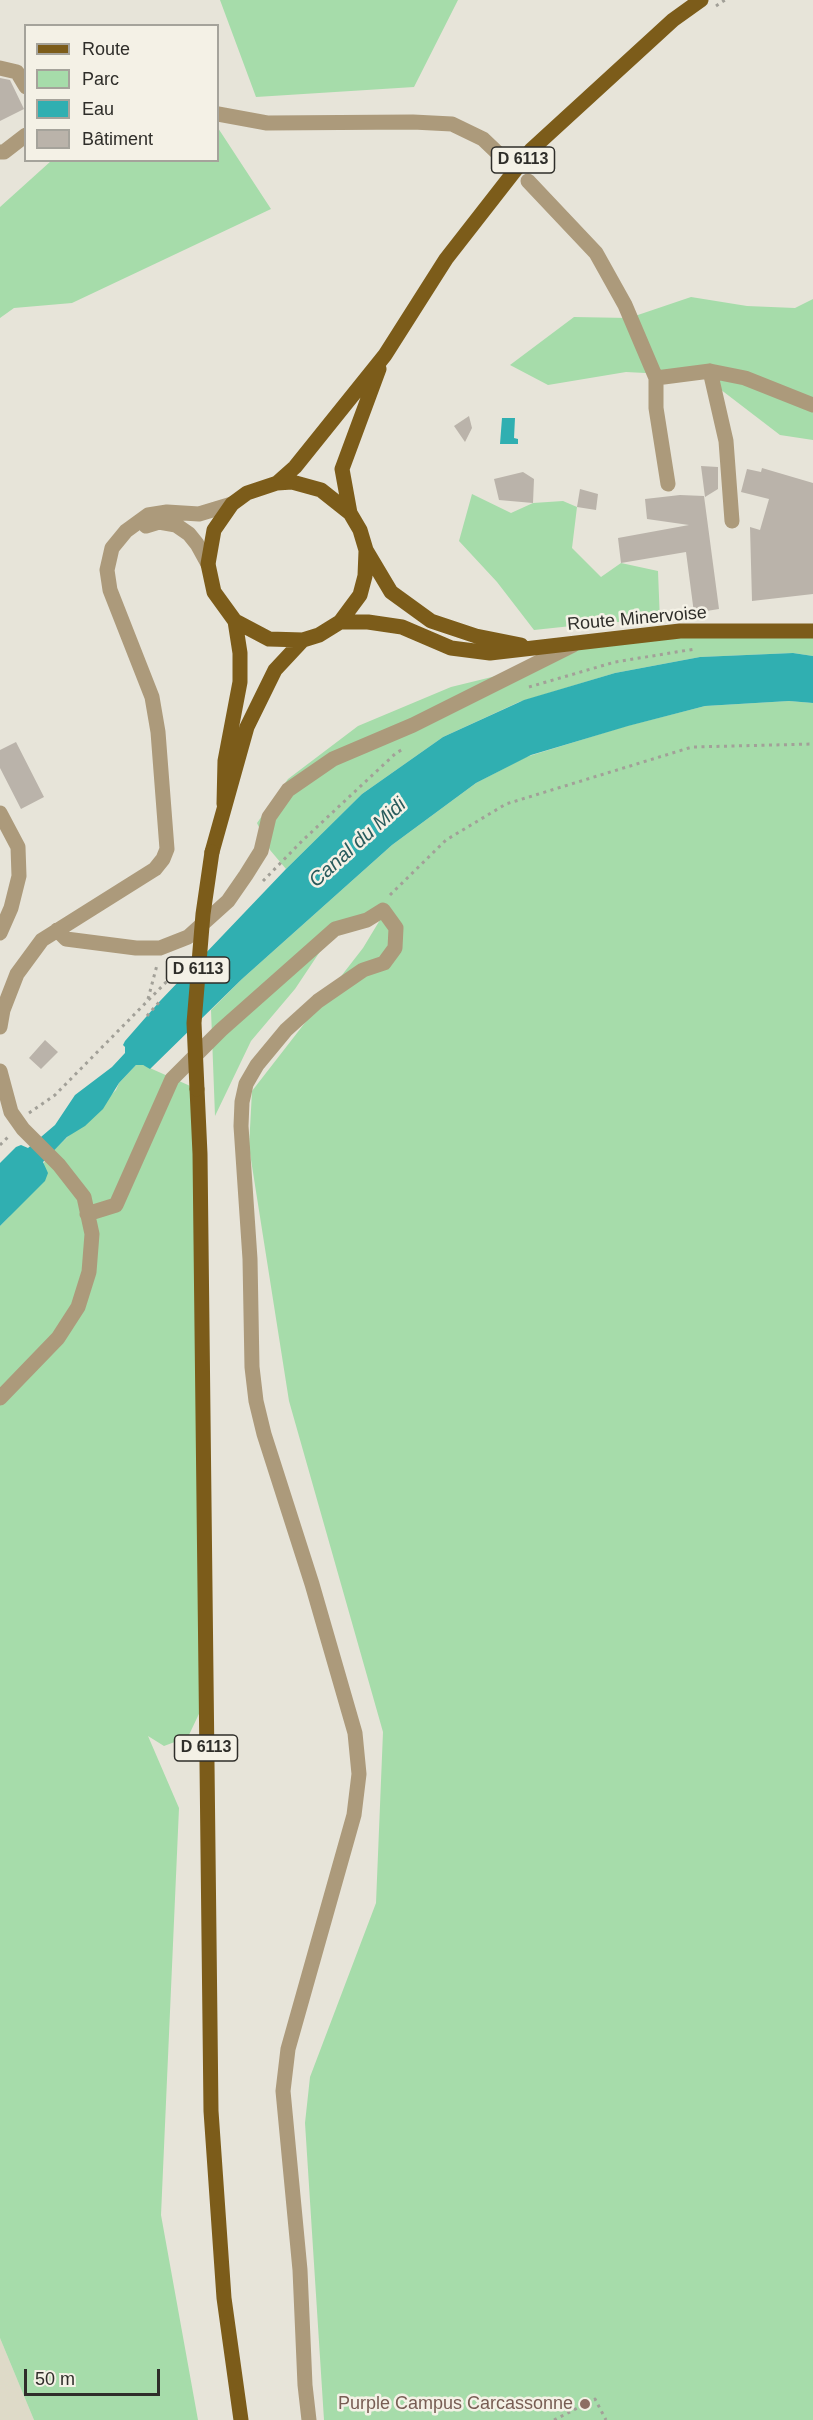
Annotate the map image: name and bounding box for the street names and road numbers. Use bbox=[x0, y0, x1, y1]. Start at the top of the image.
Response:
road number: D 6113 bbox=[492, 147, 554, 173]
street label: Route Minervoise bbox=[566, 602, 708, 636]
road number: D 6113 bbox=[166, 957, 230, 983]
road number: D 6113 bbox=[174, 1735, 238, 1761]

